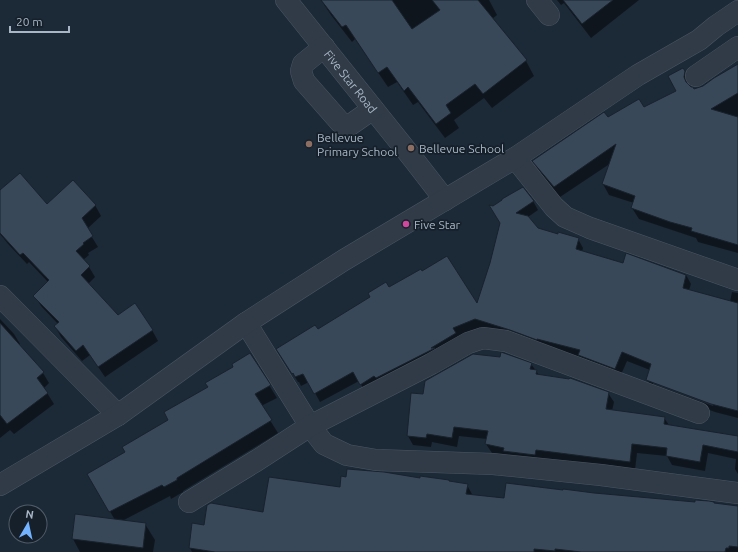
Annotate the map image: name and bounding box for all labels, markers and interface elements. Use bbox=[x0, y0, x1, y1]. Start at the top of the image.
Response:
scale bar bbox=[10, 8, 69, 34]
text: 20 m bbox=[16, 15, 43, 28]
street label: Five Star Road bbox=[322, 47, 380, 115]
place label: Bellevue Primary School bbox=[317, 131, 397, 158]
marker: Bellevue Primary School bbox=[304, 139, 314, 149]
place label: Bellevue School bbox=[419, 142, 504, 155]
marker: Bellevue School bbox=[406, 143, 416, 153]
place label: Five Star bbox=[414, 218, 461, 231]
marker: Five Star bbox=[401, 219, 411, 229]
north arrow bbox=[8, 504, 48, 544]
text: N bbox=[25, 508, 35, 521]

